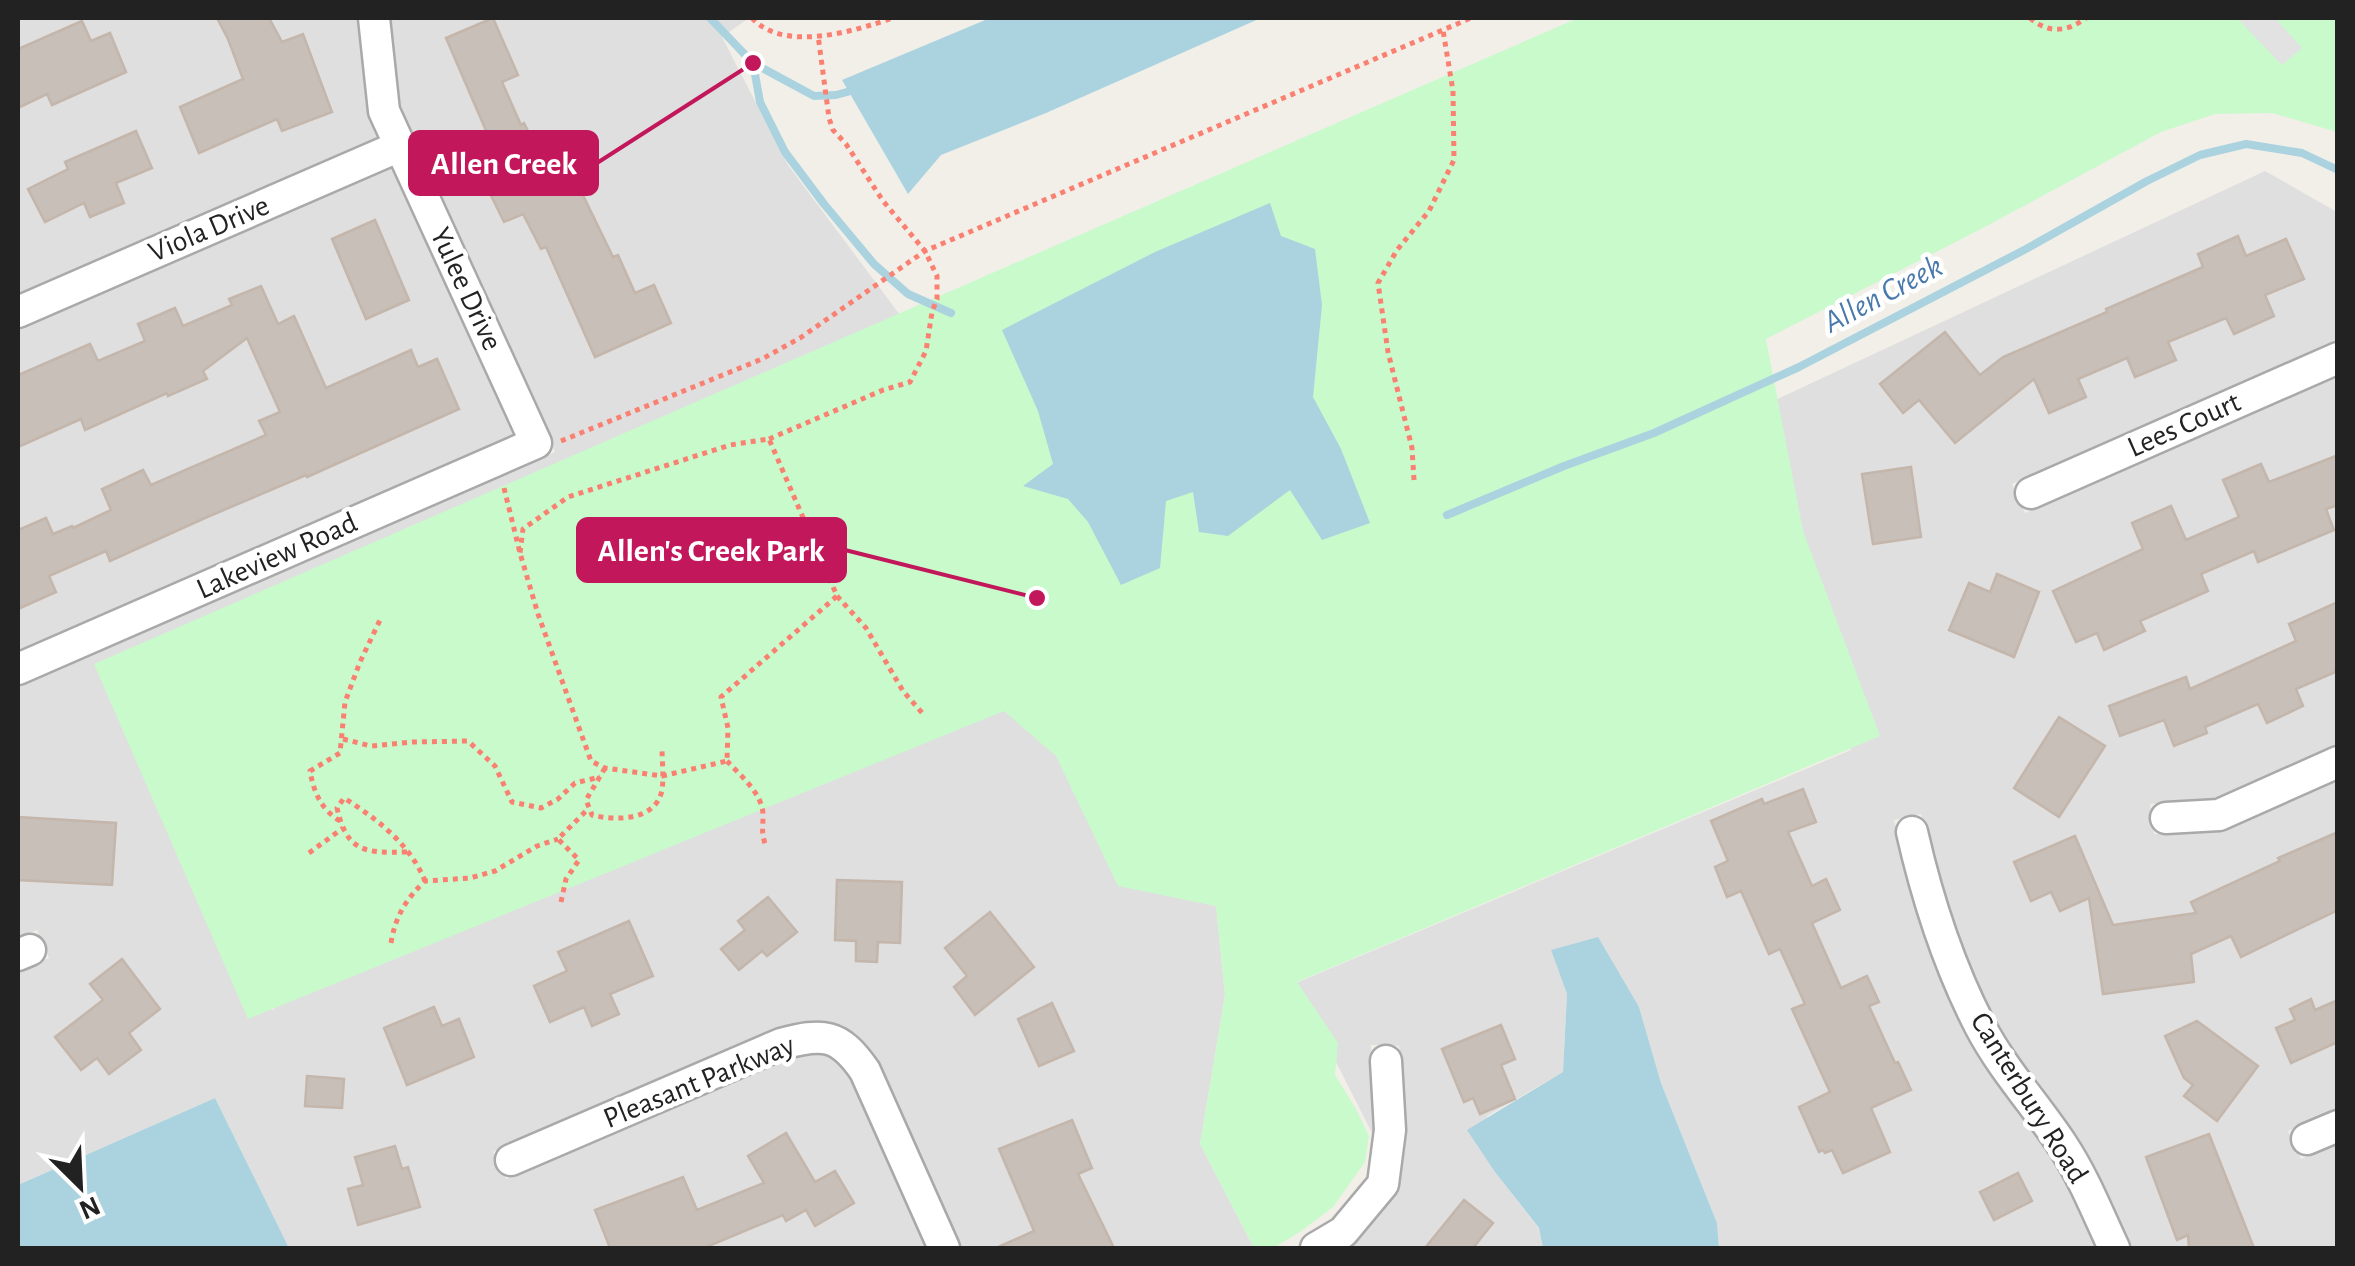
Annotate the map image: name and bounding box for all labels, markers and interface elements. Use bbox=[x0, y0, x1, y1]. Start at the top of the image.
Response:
callout: Allen Creek bbox=[410, 132, 597, 194]
text: Allen Creek bbox=[431, 148, 577, 180]
street label: Viola Drive bbox=[144, 190, 274, 268]
street label: Yulee Drive bbox=[425, 223, 507, 355]
water label: Allen Creek bbox=[1818, 250, 1948, 339]
street label: Lees Court bbox=[2123, 387, 2245, 463]
street label: Lakeview Road bbox=[192, 507, 362, 605]
callout: Allen's Creek Park bbox=[578, 519, 845, 581]
text: Allen's Creek Park bbox=[598, 535, 825, 567]
street label: Canterbury Road bbox=[1965, 1007, 2093, 1189]
street label: Pleasant Parkway bbox=[599, 1030, 799, 1134]
north arrow bbox=[30, 1136, 130, 1236]
text: N bbox=[75, 1190, 104, 1224]

